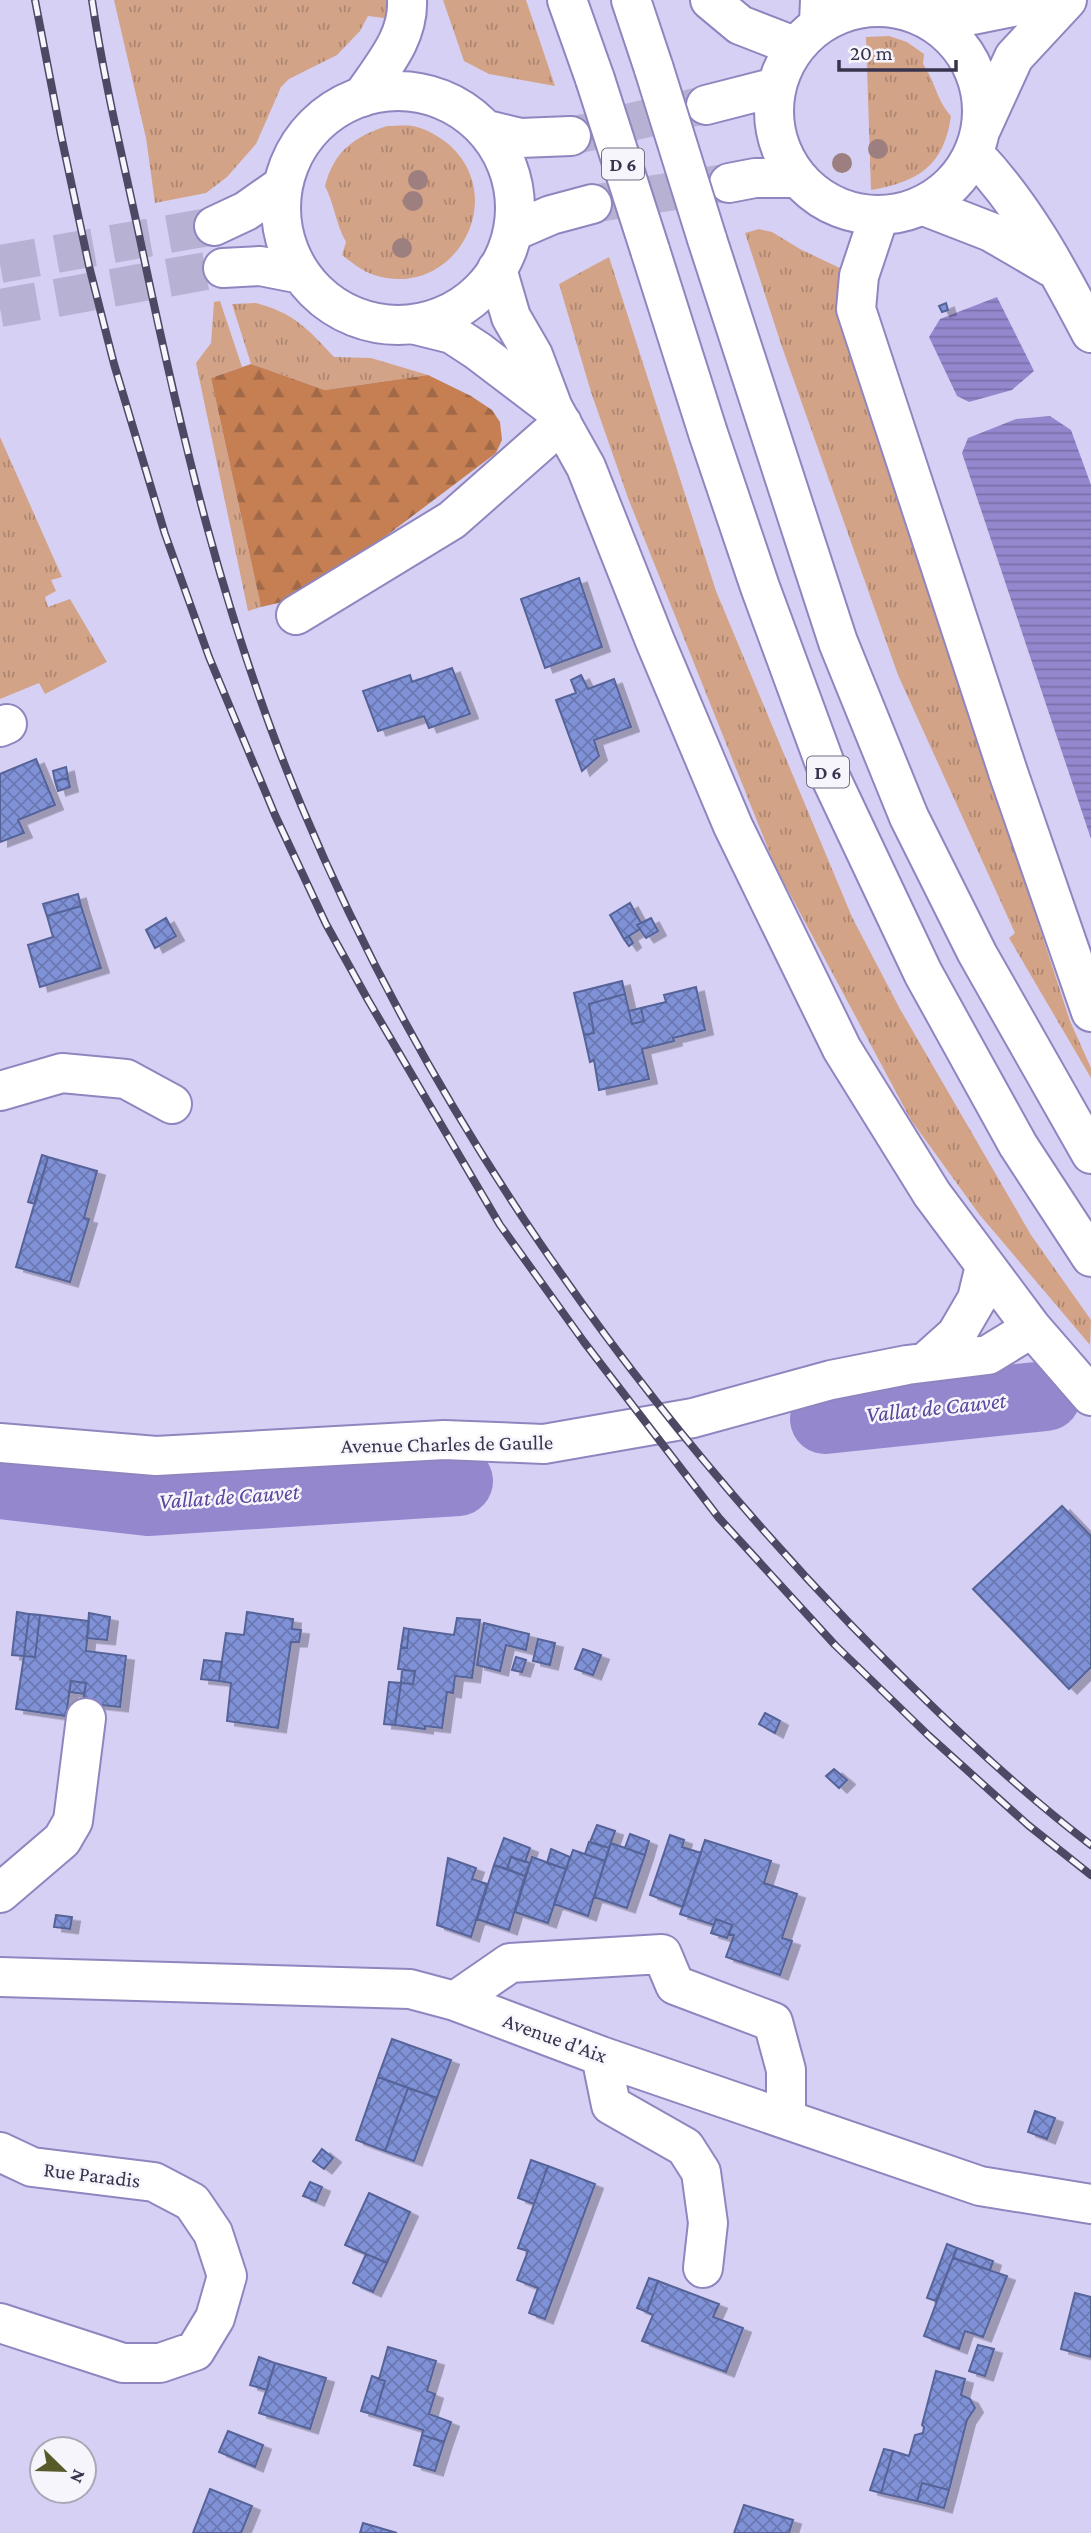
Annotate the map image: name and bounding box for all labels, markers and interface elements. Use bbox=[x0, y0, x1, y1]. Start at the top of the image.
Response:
scale bar bbox=[839, 28, 956, 72]
text: 20 m bbox=[850, 41, 893, 65]
road number: D 6 bbox=[602, 148, 644, 180]
road number: D 6 bbox=[807, 757, 849, 788]
water label: Vallat de Cauvet bbox=[865, 1387, 1009, 1427]
street label: Avenue Charles de Gaulle bbox=[341, 1430, 553, 1458]
water label: Vallat de Cauvet bbox=[158, 1478, 301, 1514]
street label: Avenue d'Aix bbox=[500, 2008, 610, 2068]
street label: Rue Paradis bbox=[42, 2157, 142, 2193]
north arrow bbox=[28, 2435, 98, 2505]
text: N bbox=[66, 2466, 90, 2487]

